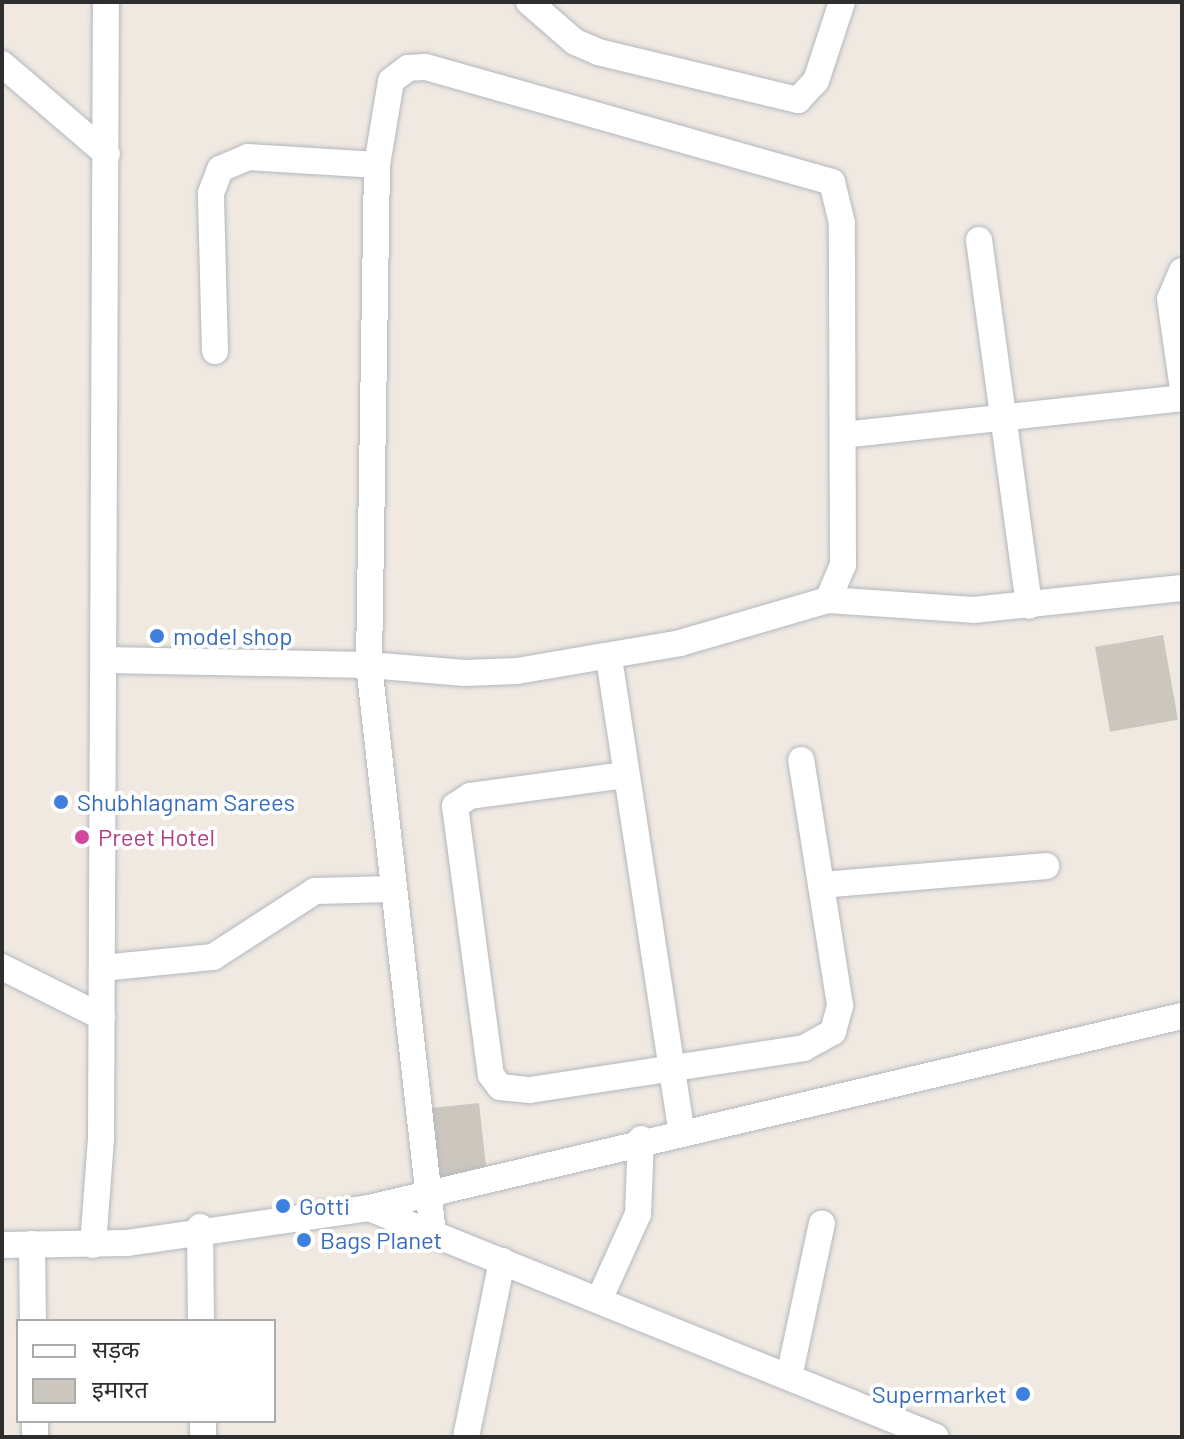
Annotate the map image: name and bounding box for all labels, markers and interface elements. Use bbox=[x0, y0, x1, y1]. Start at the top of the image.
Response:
place label: model shop bbox=[173, 622, 293, 650]
marker: model shop bbox=[148, 627, 166, 645]
place label: Shubhlagnam Sarees bbox=[77, 788, 295, 816]
marker: Shubhlagnam Sarees bbox=[52, 793, 70, 811]
place label: Preet Hotel bbox=[98, 823, 215, 851]
marker: Preet Hotel bbox=[73, 828, 91, 846]
place label: Gotti bbox=[299, 1192, 350, 1220]
marker: Gotti bbox=[274, 1197, 292, 1215]
place label: Bags Planet bbox=[320, 1226, 442, 1254]
marker: Bags Planet bbox=[295, 1231, 313, 1249]
legend bbox=[16, 1319, 276, 1423]
text: सड़क bbox=[92, 1334, 140, 1363]
text: इमारत bbox=[92, 1374, 148, 1403]
place label: Supermarket bbox=[872, 1380, 1007, 1408]
marker: Supermarket bbox=[1014, 1385, 1032, 1403]

